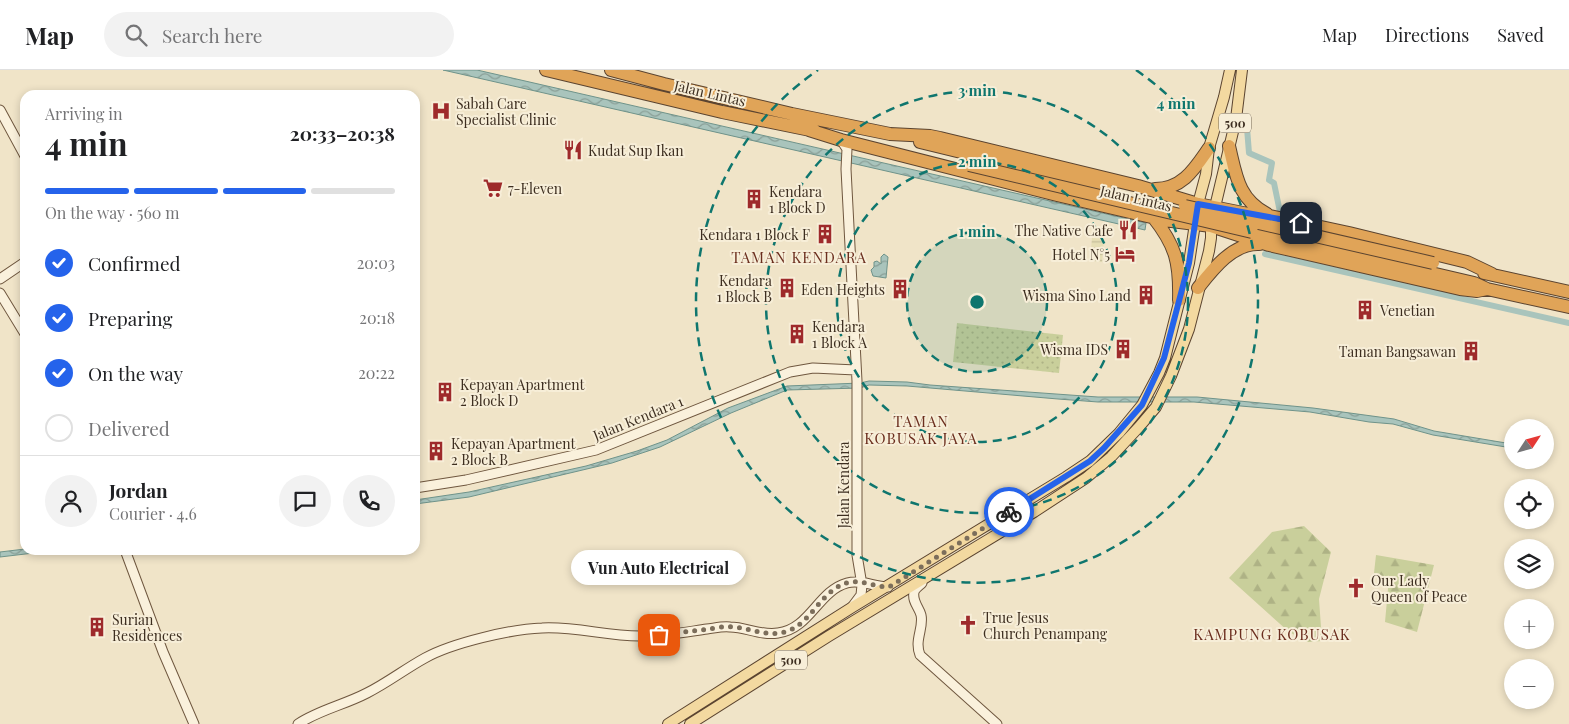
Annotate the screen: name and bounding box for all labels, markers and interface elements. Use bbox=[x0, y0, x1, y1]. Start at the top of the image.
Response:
search box bbox=[104, 12, 454, 57]
text: Map bbox=[25, 19, 74, 51]
icon: search bbox=[122, 21, 150, 49]
text: Search here bbox=[162, 22, 262, 48]
text: Map bbox=[1322, 23, 1357, 47]
text: Directions bbox=[1385, 23, 1469, 47]
text: Saved bbox=[1497, 23, 1544, 47]
street label: Jalan Lintas bbox=[671, 75, 748, 110]
text: 3 min bbox=[958, 80, 997, 100]
text: 4 min bbox=[1157, 93, 1196, 113]
place label: Sabah Care Specialist Clinic bbox=[456, 94, 556, 129]
hospital icon: Sabah Care Specialist Clinic bbox=[430, 100, 452, 122]
text: Arriving in bbox=[45, 103, 123, 124]
road number: 500 bbox=[1219, 114, 1251, 132]
text: 20:33–20:38 bbox=[290, 120, 395, 146]
text: 4 min bbox=[45, 121, 128, 164]
restaurant icon: Kudat Sup Ikan bbox=[562, 139, 584, 161]
place label: Kudat Sup Ikan bbox=[588, 141, 684, 160]
text: 2 min bbox=[958, 151, 997, 171]
supermarket icon: 7-Eleven bbox=[482, 177, 504, 199]
place label: 7-Eleven bbox=[508, 179, 563, 198]
street label: Jalan Lintas bbox=[1097, 180, 1174, 215]
place label: Kendara 1 Block D bbox=[769, 182, 826, 217]
building icon: Kendara 1 Block D bbox=[743, 188, 765, 210]
text: On the way · 560 m bbox=[45, 202, 180, 223]
pin bbox=[1280, 202, 1322, 244]
icon: home bbox=[1287, 209, 1315, 237]
restaurant icon: The Native Cafe bbox=[1117, 219, 1139, 241]
text: 1 min bbox=[959, 221, 996, 241]
place label: The Native Cafe bbox=[1015, 221, 1113, 240]
building icon: Kendara 1 Block F bbox=[814, 223, 836, 245]
place label: Kendara 1 Block F bbox=[699, 225, 810, 244]
hotel icon: Hotel N°5 bbox=[1114, 243, 1136, 265]
place label: Hotel N°5 bbox=[1052, 245, 1110, 264]
district label: TAMAN KENDARA bbox=[731, 247, 867, 267]
icon: check bbox=[45, 249, 73, 277]
text: Confirmed bbox=[88, 250, 181, 276]
text: 20:03 bbox=[357, 252, 395, 273]
place label: Kendara 1 Block B bbox=[717, 271, 772, 306]
building icon: Kendara 1 Block B bbox=[776, 277, 798, 299]
building icon: Eden Heights bbox=[889, 278, 911, 300]
place label: Eden Heights bbox=[801, 280, 885, 299]
building icon: Wisma Sino Land bbox=[1135, 284, 1157, 306]
place label: Wisma Sino Land bbox=[1022, 286, 1131, 305]
centre of rings bbox=[968, 293, 986, 311]
building icon: Venetian bbox=[1354, 299, 1376, 321]
place label: Venetian bbox=[1379, 301, 1436, 320]
icon: check bbox=[45, 304, 73, 332]
text: Preparing bbox=[88, 305, 173, 331]
text: 20:18 bbox=[359, 307, 395, 328]
place label: Kendara 1 Block A bbox=[812, 317, 867, 352]
building icon: Kendara 1 Block A bbox=[786, 323, 808, 345]
building icon: Wisma IDS bbox=[1112, 338, 1134, 360]
place label: Wisma IDS bbox=[1039, 340, 1108, 359]
building icon: Taman Bangsawan bbox=[1460, 340, 1482, 362]
place label: Taman Bangsawan bbox=[1339, 342, 1457, 361]
icon: check bbox=[45, 359, 73, 387]
text: On the way bbox=[88, 360, 183, 386]
text: 20:22 bbox=[358, 362, 395, 383]
place label: Kepayan Apartment 2 Block D bbox=[460, 375, 586, 410]
building icon: Kepayan Apartment 2 Block D bbox=[434, 381, 456, 403]
street label: Jalan Kendara 1 bbox=[589, 391, 686, 445]
district label: TAMAN KOBUSAK JAYA bbox=[864, 411, 978, 448]
text: Delivered bbox=[88, 415, 170, 441]
north arrow bbox=[1504, 419, 1554, 469]
map controls bbox=[1504, 419, 1554, 709]
place label: Kepayan Apartment 2 Block B bbox=[451, 434, 577, 469]
building icon: Kepayan Apartment 2 Block B bbox=[425, 440, 447, 462]
street label: Jalan Kendara bbox=[834, 441, 853, 529]
button: person bbox=[45, 475, 97, 527]
button: chat bbox=[279, 475, 331, 527]
button: phone bbox=[343, 475, 395, 527]
text: Jordan bbox=[109, 477, 168, 503]
button: locate bbox=[1504, 479, 1554, 529]
courier bbox=[984, 487, 1034, 537]
icon: bike bbox=[995, 498, 1023, 526]
text: Courier · 4.6 bbox=[109, 503, 197, 524]
button: layers bbox=[1504, 539, 1554, 589]
callout: Vun Auto Electrical bbox=[572, 550, 746, 585]
text: Vun Auto Electrical bbox=[588, 557, 729, 578]
place label: Our Lady Queen of Peace bbox=[1371, 571, 1467, 606]
church icon: Our Lady Queen of Peace bbox=[1345, 577, 1367, 599]
button: + bbox=[1504, 599, 1554, 649]
place label: True Jesus Church Penampang bbox=[983, 608, 1108, 643]
place label: Surian Residences bbox=[112, 610, 182, 645]
pin bbox=[638, 614, 680, 656]
church icon: True Jesus Church Penampang bbox=[957, 614, 979, 636]
building icon: Surian Residences bbox=[86, 616, 108, 638]
icon: bag bbox=[645, 621, 673, 649]
district label: KAMPUNG KOBUSAK bbox=[1193, 624, 1351, 644]
road number: 500 bbox=[775, 650, 807, 670]
button: − bbox=[1504, 659, 1554, 709]

